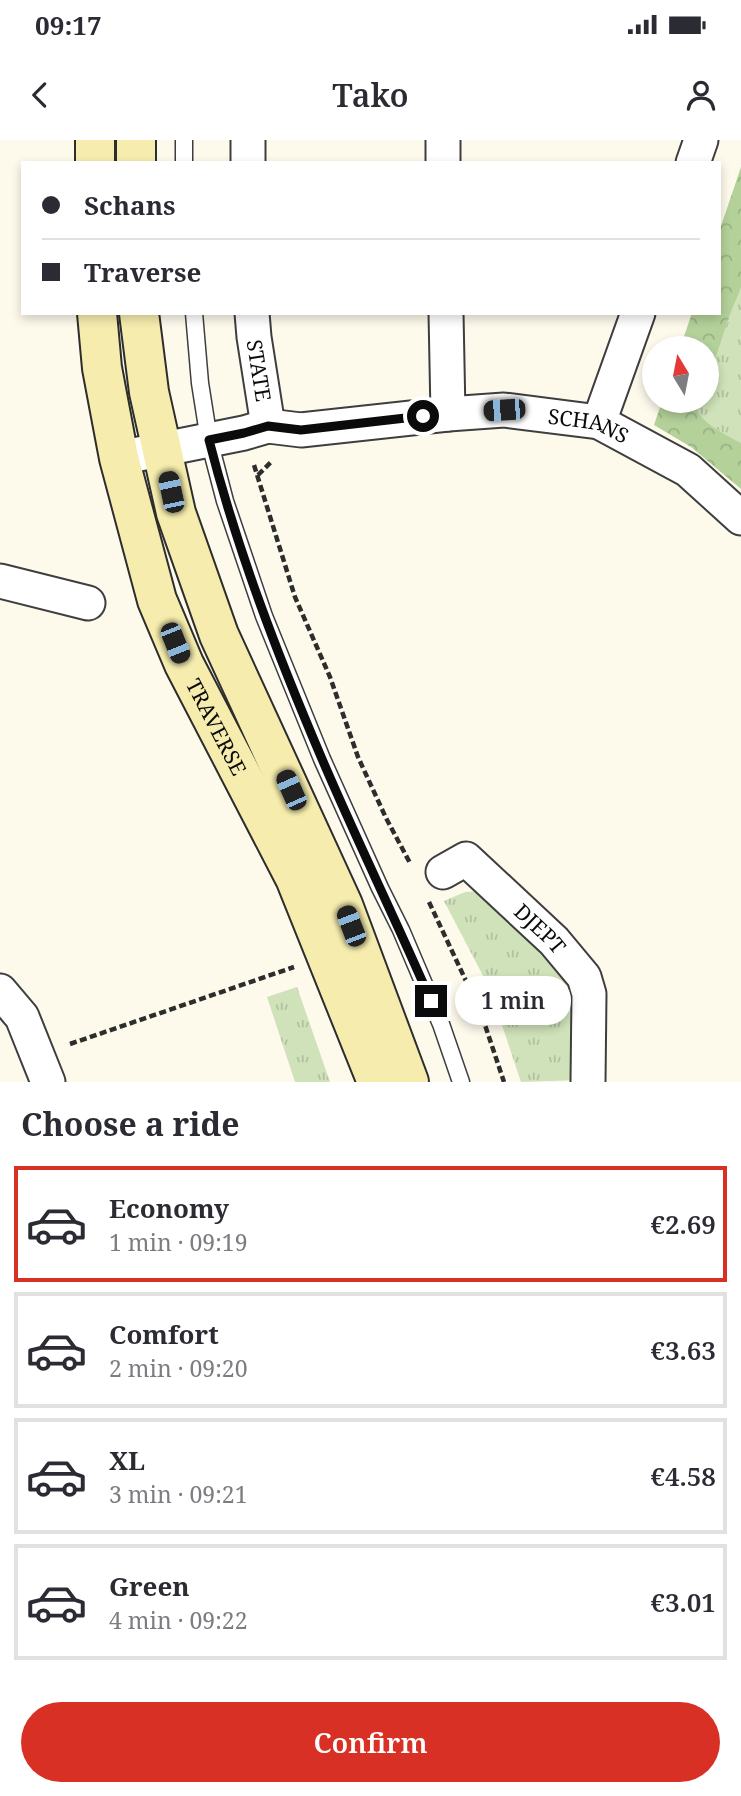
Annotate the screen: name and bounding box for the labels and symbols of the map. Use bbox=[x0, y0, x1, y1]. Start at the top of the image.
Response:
north arrow bbox=[642, 336, 719, 413]
street label: STATE bbox=[241, 338, 278, 403]
car bbox=[483, 398, 526, 422]
route start bbox=[407, 400, 439, 432]
street label: SCHANS bbox=[547, 402, 634, 450]
car bbox=[157, 469, 186, 515]
car bbox=[158, 620, 193, 666]
street label: TRAVERSE bbox=[180, 674, 253, 780]
car bbox=[273, 767, 310, 813]
street label: DJEPT bbox=[508, 897, 573, 959]
car bbox=[334, 903, 369, 949]
callout: 1 min bbox=[456, 976, 571, 1026]
route end bbox=[415, 985, 447, 1017]

